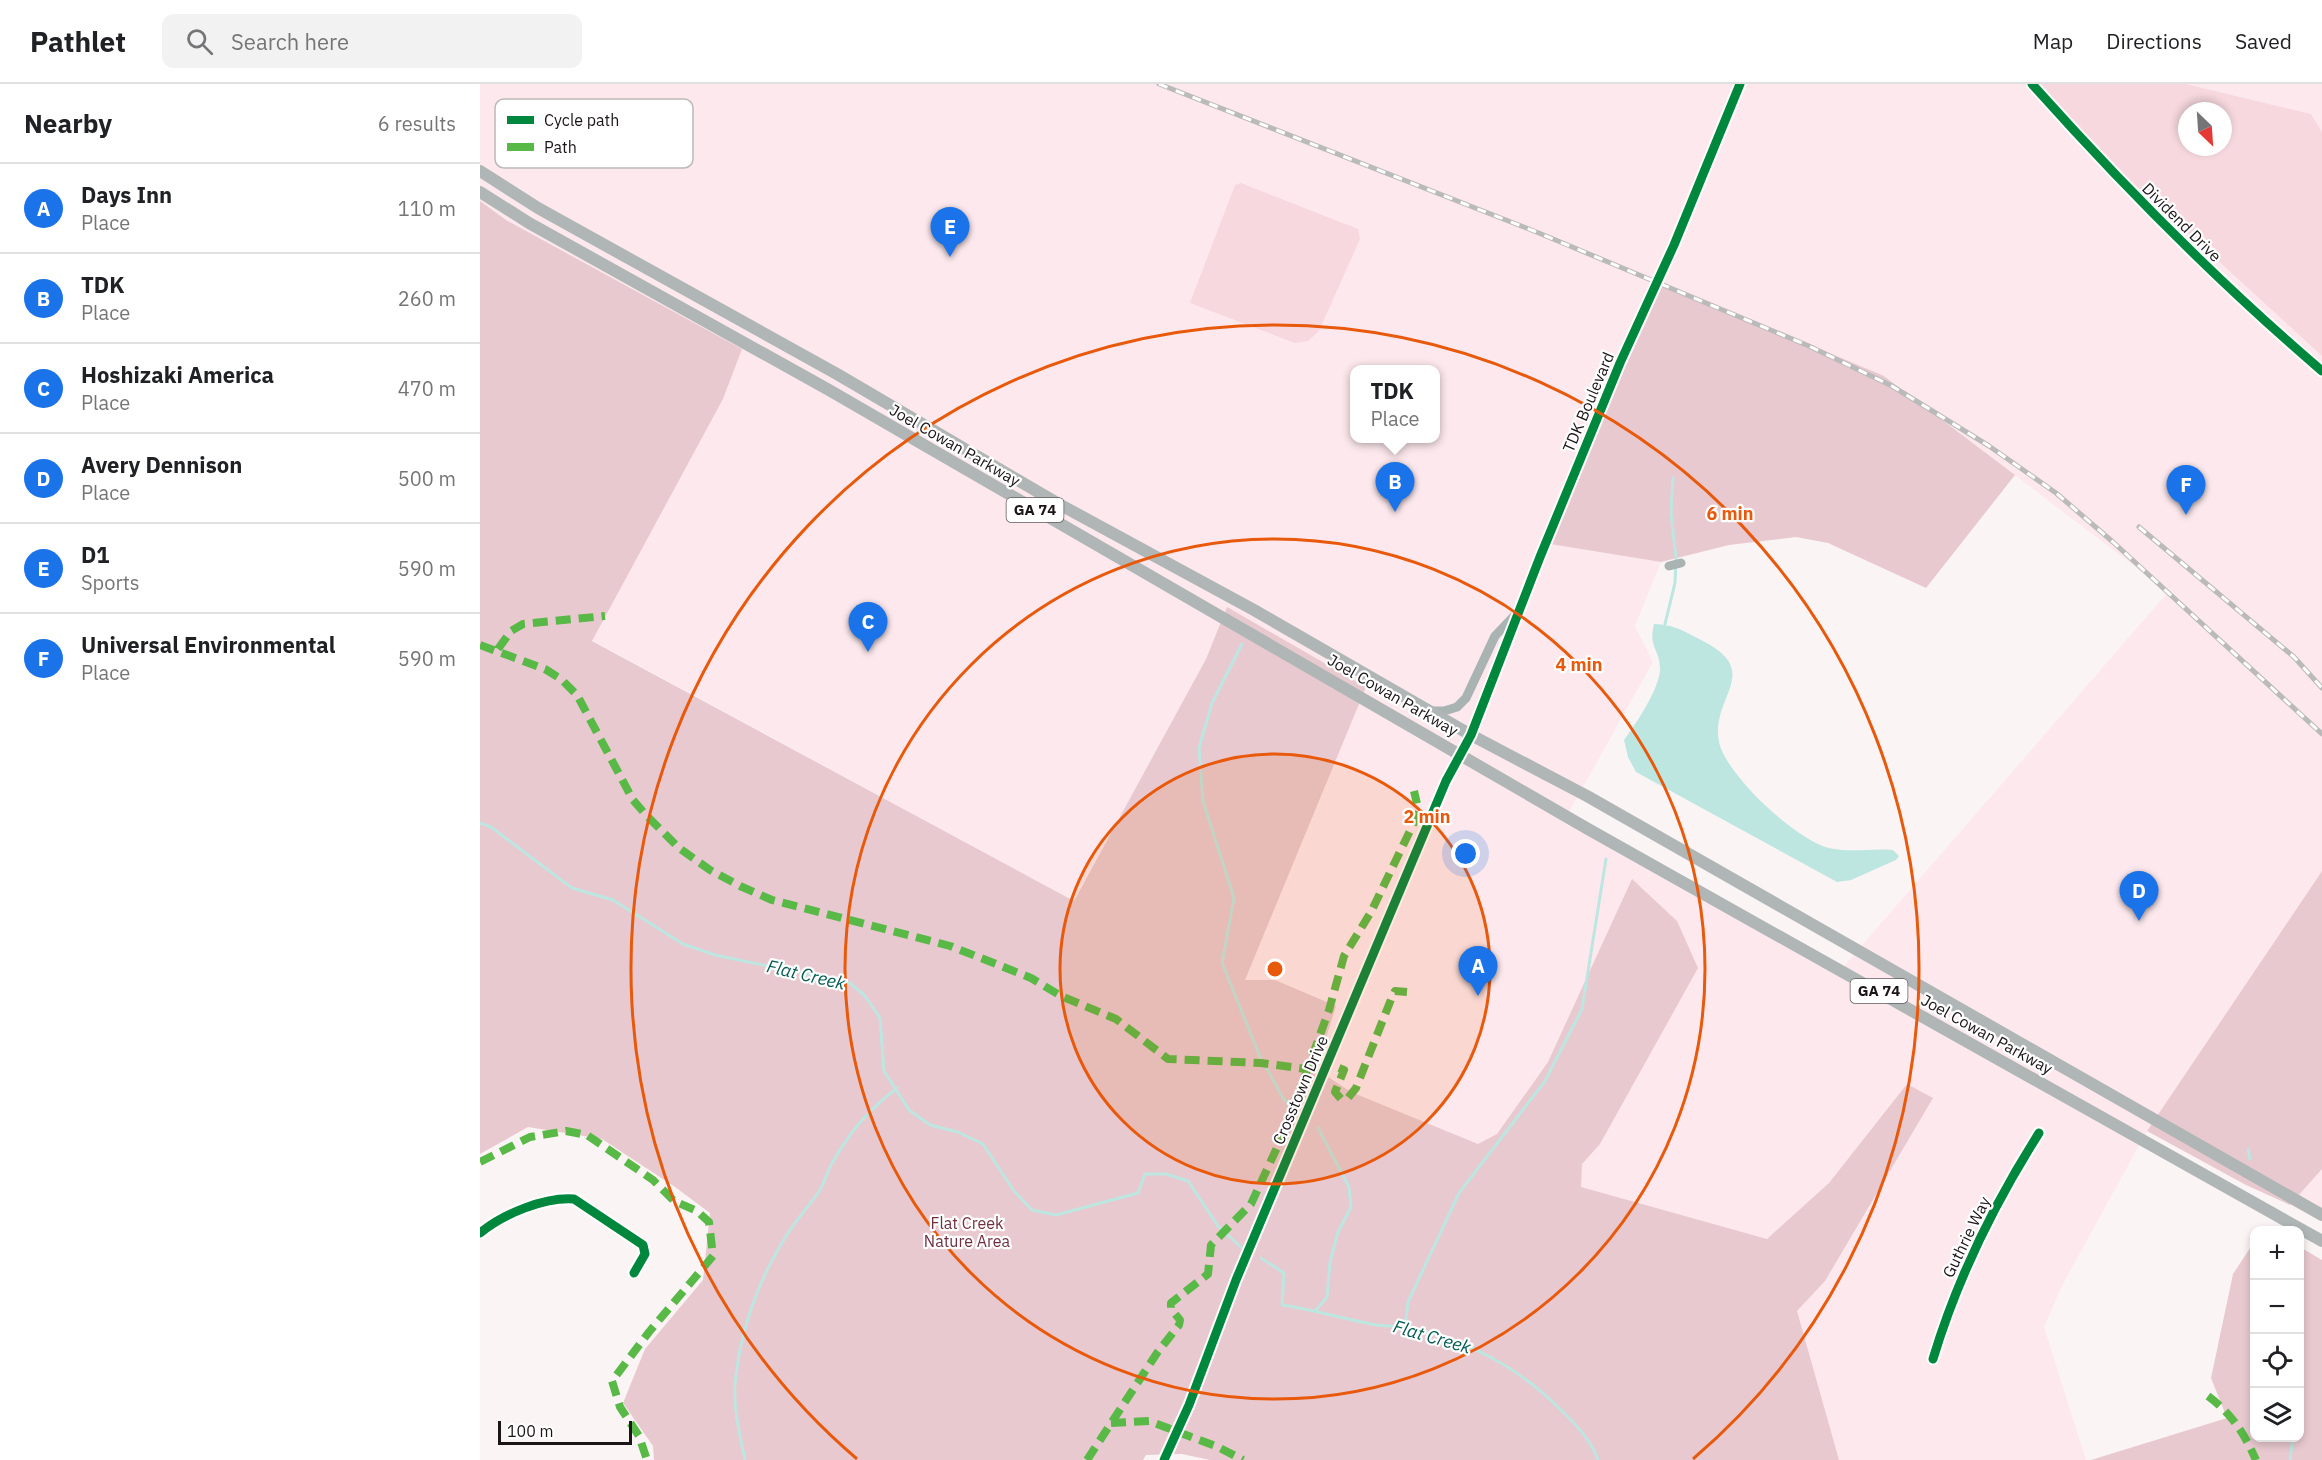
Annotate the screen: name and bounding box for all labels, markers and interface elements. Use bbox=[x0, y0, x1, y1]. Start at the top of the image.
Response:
search box bbox=[162, 14, 582, 68]
text: Pathlet bbox=[30, 23, 126, 60]
icon: search bbox=[183, 25, 216, 58]
text: Search here bbox=[231, 27, 349, 56]
text: Map bbox=[2033, 27, 2073, 55]
text: Directions bbox=[2106, 27, 2202, 55]
text: Saved bbox=[2235, 27, 2292, 55]
legend bbox=[495, 99, 693, 168]
north arrow bbox=[2178, 102, 2232, 156]
text: Nearby bbox=[24, 106, 112, 140]
text: 6 results bbox=[378, 110, 456, 137]
text: Cycle path bbox=[544, 110, 619, 130]
text: Path bbox=[544, 137, 577, 157]
street label: Dividend Drive bbox=[2138, 178, 2226, 266]
text: Days Inn bbox=[81, 180, 172, 209]
text: A bbox=[37, 195, 50, 222]
text: 110 m bbox=[398, 195, 456, 222]
pin: E bbox=[930, 208, 970, 257]
text: Place bbox=[81, 209, 130, 236]
text: TDK bbox=[81, 270, 125, 299]
text: B bbox=[37, 285, 50, 312]
text: 260 m bbox=[398, 285, 456, 312]
text: Place bbox=[81, 299, 130, 326]
street label: TDK Boulevard bbox=[1558, 349, 1618, 455]
text: Hoshizaki America bbox=[81, 360, 274, 389]
popup bbox=[1350, 365, 1440, 443]
text: C bbox=[37, 375, 50, 402]
text: 470 m bbox=[398, 375, 456, 402]
text: TDK bbox=[1370, 376, 1414, 405]
text: Place bbox=[81, 389, 130, 416]
street label: Joel Cowan Parkway bbox=[886, 399, 1024, 491]
text: Place bbox=[1370, 405, 1420, 432]
text: Avery Dennison bbox=[81, 450, 242, 479]
pin: B bbox=[1376, 462, 1414, 512]
text: D bbox=[37, 465, 50, 492]
text: 500 m bbox=[398, 465, 456, 492]
pin: F bbox=[2166, 466, 2206, 515]
text: Place bbox=[81, 479, 130, 506]
road number: GA 74 bbox=[1006, 498, 1064, 522]
text: 6 min bbox=[1706, 502, 1754, 525]
text: D1 bbox=[81, 540, 110, 569]
text: E bbox=[37, 555, 50, 582]
text: 590 m bbox=[398, 555, 456, 582]
text: Sports bbox=[81, 569, 140, 596]
pin: C bbox=[848, 602, 888, 652]
text: Universal Environmental bbox=[81, 630, 336, 659]
text: F bbox=[38, 645, 49, 672]
text: 590 m bbox=[398, 645, 456, 672]
street label: Joel Cowan Parkway bbox=[1324, 649, 1462, 741]
text: 4 min bbox=[1555, 653, 1603, 676]
text: Place bbox=[81, 659, 130, 686]
text: 2 min bbox=[1403, 805, 1451, 828]
your location bbox=[1451, 839, 1480, 868]
pin: D bbox=[2120, 872, 2158, 921]
pin: A bbox=[1458, 946, 1498, 996]
water label: Flat Creek bbox=[765, 954, 848, 995]
centre of rings bbox=[1265, 959, 1285, 979]
road number: GA 74 bbox=[1850, 979, 1908, 1003]
street label: Joel Cowan Parkway bbox=[1918, 990, 2056, 1078]
street label: Crosstown Drive bbox=[1268, 1032, 1332, 1148]
street label: Guthrie Way bbox=[1938, 1193, 1994, 1281]
park label: Flat Creek Nature Area bbox=[924, 1213, 1011, 1251]
map controls bbox=[2250, 1226, 2304, 1442]
button: + bbox=[2250, 1226, 2304, 1280]
button: − bbox=[2250, 1280, 2304, 1334]
water label: Flat Creek bbox=[1390, 1314, 1474, 1359]
button: locate bbox=[2250, 1334, 2304, 1388]
button: layers bbox=[2250, 1388, 2304, 1442]
scale bar bbox=[498, 1418, 632, 1446]
text: 100 m bbox=[507, 1421, 554, 1441]

